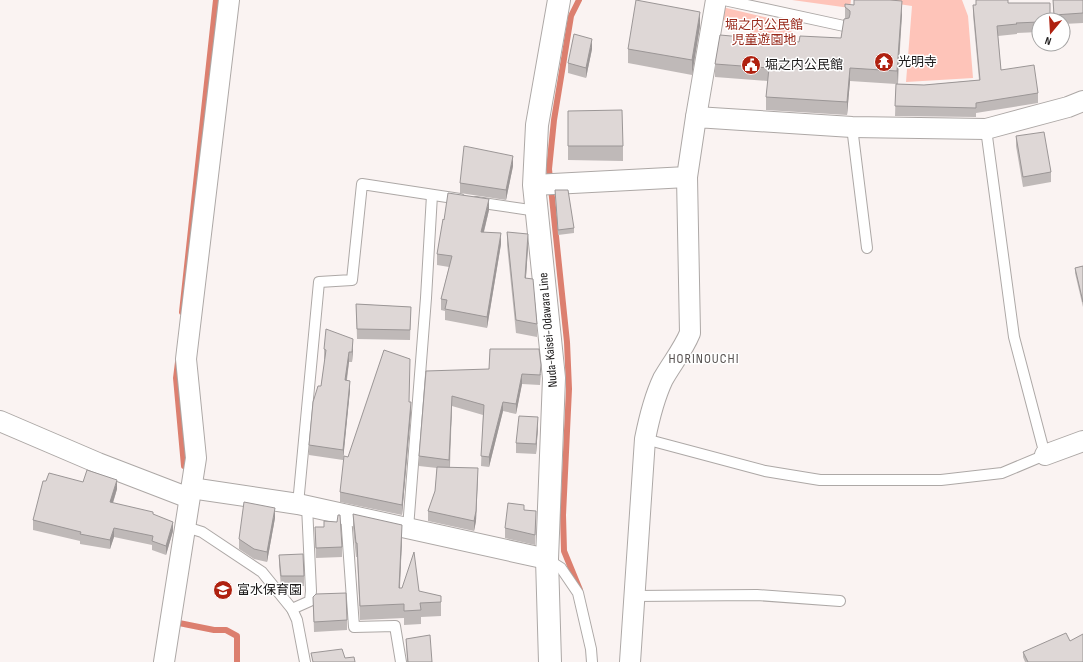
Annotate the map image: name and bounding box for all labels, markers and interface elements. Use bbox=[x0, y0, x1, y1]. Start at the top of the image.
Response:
north arrow bbox=[1031, 12, 1071, 52]
park label: 堀之内公民館 児童遊園地 bbox=[725, 17, 803, 48]
text: N bbox=[1043, 34, 1053, 48]
temple icon: 光明寺 bbox=[873, 51, 895, 73]
public building icon: 堀之内公民館 bbox=[740, 54, 762, 76]
place label: 光明寺 bbox=[898, 54, 937, 70]
place label: 堀之内公民館 bbox=[765, 57, 843, 73]
street label: Nuda-Kaisei-Odawara Line bbox=[535, 272, 561, 388]
district label: HORINOUCHI bbox=[668, 350, 740, 367]
school or university icon: 富水保育園 bbox=[212, 579, 234, 601]
place label: 富水保育園 bbox=[237, 582, 302, 598]

